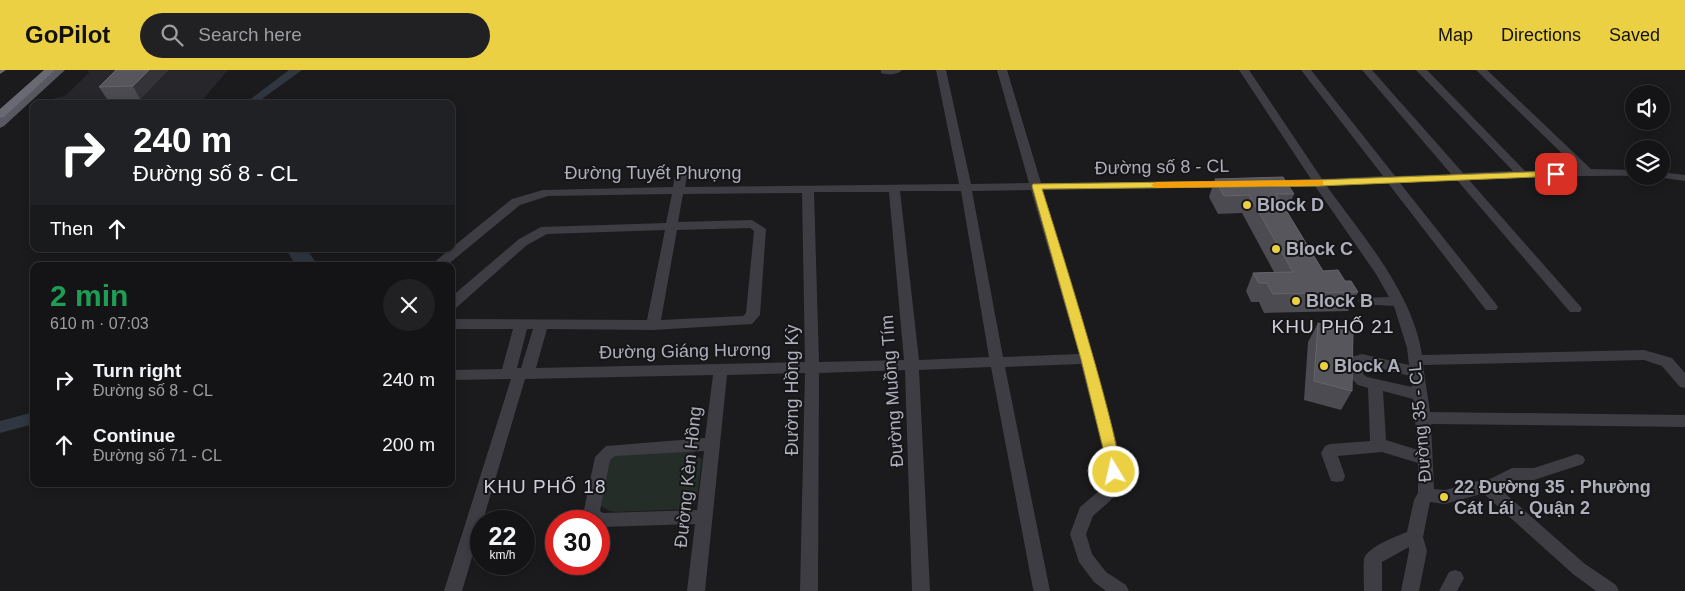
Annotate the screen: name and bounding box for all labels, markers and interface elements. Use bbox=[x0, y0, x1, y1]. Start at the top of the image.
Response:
search box bbox=[140, 13, 490, 58]
text: GoPilot bbox=[25, 21, 110, 48]
icon: search bbox=[158, 21, 186, 49]
text: Search here bbox=[198, 24, 302, 45]
text: Map bbox=[1438, 25, 1473, 45]
text: Directions bbox=[1501, 25, 1581, 45]
text: Saved bbox=[1609, 25, 1660, 45]
map controls bbox=[1625, 85, 1670, 185]
button: sound bbox=[1625, 85, 1670, 130]
icon: right bbox=[50, 120, 115, 185]
text: 240 m bbox=[133, 120, 232, 159]
button: layers bbox=[1625, 140, 1670, 185]
pin bbox=[1535, 153, 1577, 195]
street label: Đường số 8 - CL bbox=[1094, 156, 1230, 178]
icon: arrive bbox=[1542, 160, 1570, 188]
text: Đường số 8 - CL bbox=[133, 161, 298, 186]
street label: Đường Tuyết Phượng bbox=[565, 163, 741, 183]
place label: Block D bbox=[1257, 195, 1324, 215]
marker: Block D bbox=[1241, 199, 1253, 211]
icon: ahead bbox=[103, 215, 131, 243]
text: Then bbox=[50, 218, 93, 239]
place label: Block C bbox=[1286, 239, 1353, 259]
marker: Block C bbox=[1270, 243, 1282, 255]
text: 2 min bbox=[50, 279, 128, 312]
button: close bbox=[383, 279, 435, 331]
place label: Block B bbox=[1306, 291, 1373, 311]
marker: Block B bbox=[1290, 295, 1302, 307]
street label: Đường Muồng Tím bbox=[877, 314, 907, 468]
text: 610 m · 07:03 bbox=[50, 315, 149, 332]
district label: KHU PHỐ 21 bbox=[1272, 316, 1394, 337]
street label: Đường Hồng Kỳ bbox=[782, 325, 802, 455]
street label: Đường Giáng Hương bbox=[599, 340, 771, 362]
place label: Block A bbox=[1334, 356, 1400, 376]
text: Turn right bbox=[93, 360, 181, 381]
marker: Block A bbox=[1318, 360, 1330, 372]
street label: Đường 35 - CL bbox=[1405, 361, 1435, 483]
icon: right bbox=[50, 366, 78, 394]
text: 240 m bbox=[382, 369, 435, 390]
text: Đường số 8 - CL bbox=[93, 382, 213, 399]
street label: Đường Kèn Hồng bbox=[671, 405, 705, 549]
text: Continue bbox=[93, 425, 175, 446]
icon: ahead bbox=[50, 431, 78, 459]
text: 200 m bbox=[382, 434, 435, 455]
position arrow bbox=[1087, 445, 1139, 497]
text: Đường số 71 - CL bbox=[93, 447, 222, 464]
district label: KHU PHỐ 18 bbox=[484, 476, 606, 497]
place label: 22 Đường 35 . Phường Cát Lái . Quận 2 bbox=[1454, 477, 1651, 518]
marker: 22 Đường 35 . Phường Cát Lái . Quận 2 bbox=[1438, 491, 1450, 503]
speed limit sign: 30 bbox=[545, 510, 610, 575]
text: 22 bbox=[489, 522, 516, 550]
text: km/h bbox=[489, 548, 516, 562]

